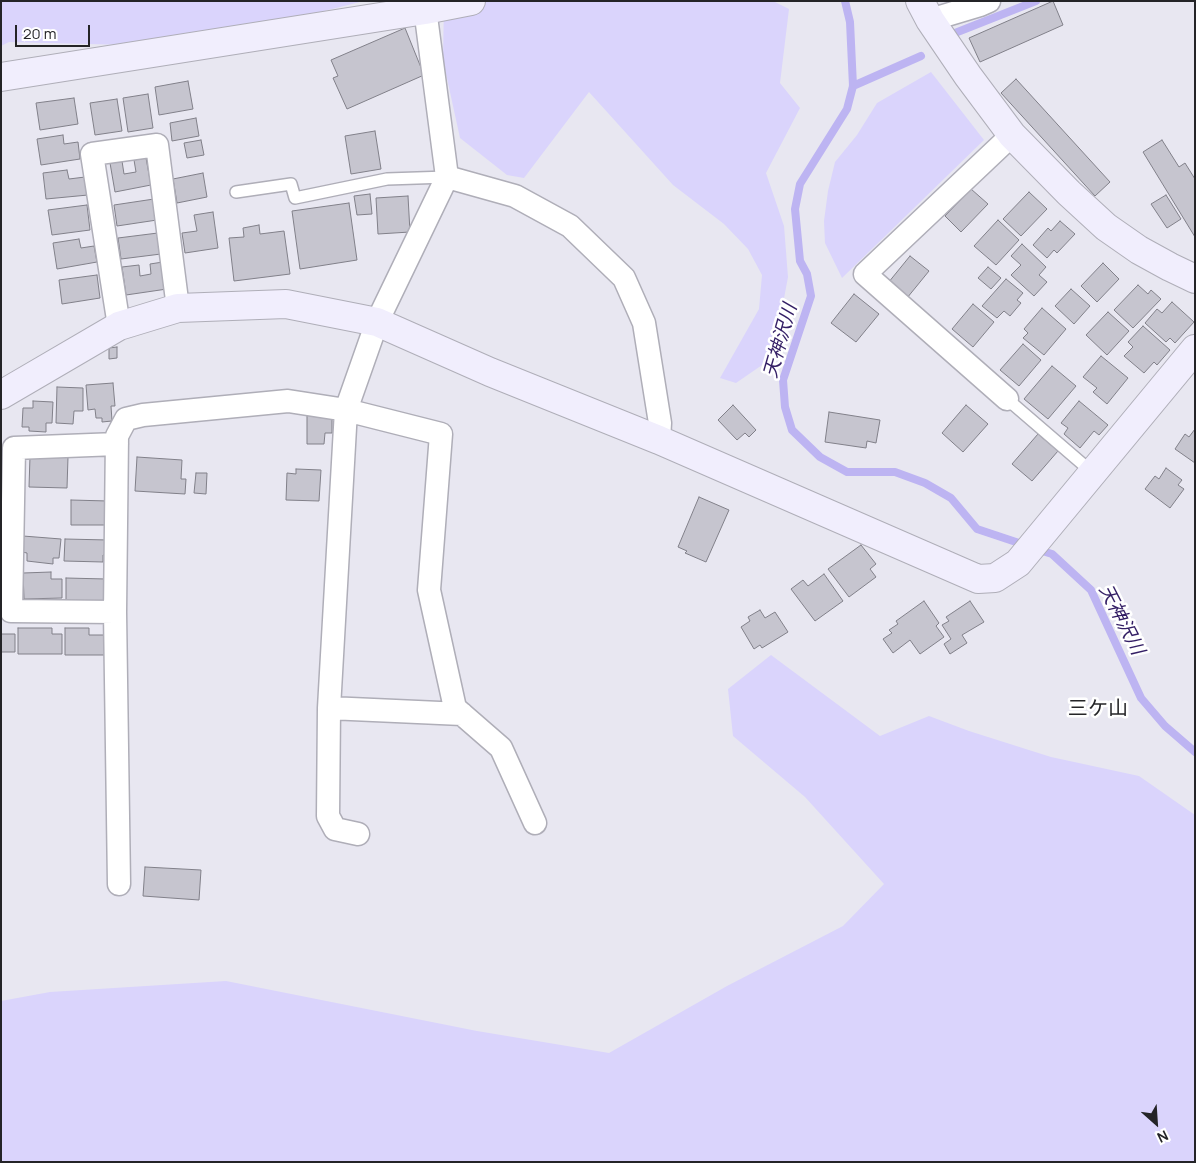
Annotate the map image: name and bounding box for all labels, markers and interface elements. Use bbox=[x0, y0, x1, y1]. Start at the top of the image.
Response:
scale bar bbox=[18, 15, 92, 47]
text: 20 m bbox=[23, 23, 56, 44]
water label: 天神沢川 bbox=[760, 301, 802, 381]
water label: 天神沢川 bbox=[1094, 581, 1148, 659]
district label: 三ケ山 bbox=[1068, 697, 1128, 721]
north arrow bbox=[1131, 1098, 1181, 1148]
text: N bbox=[1154, 1126, 1171, 1148]

